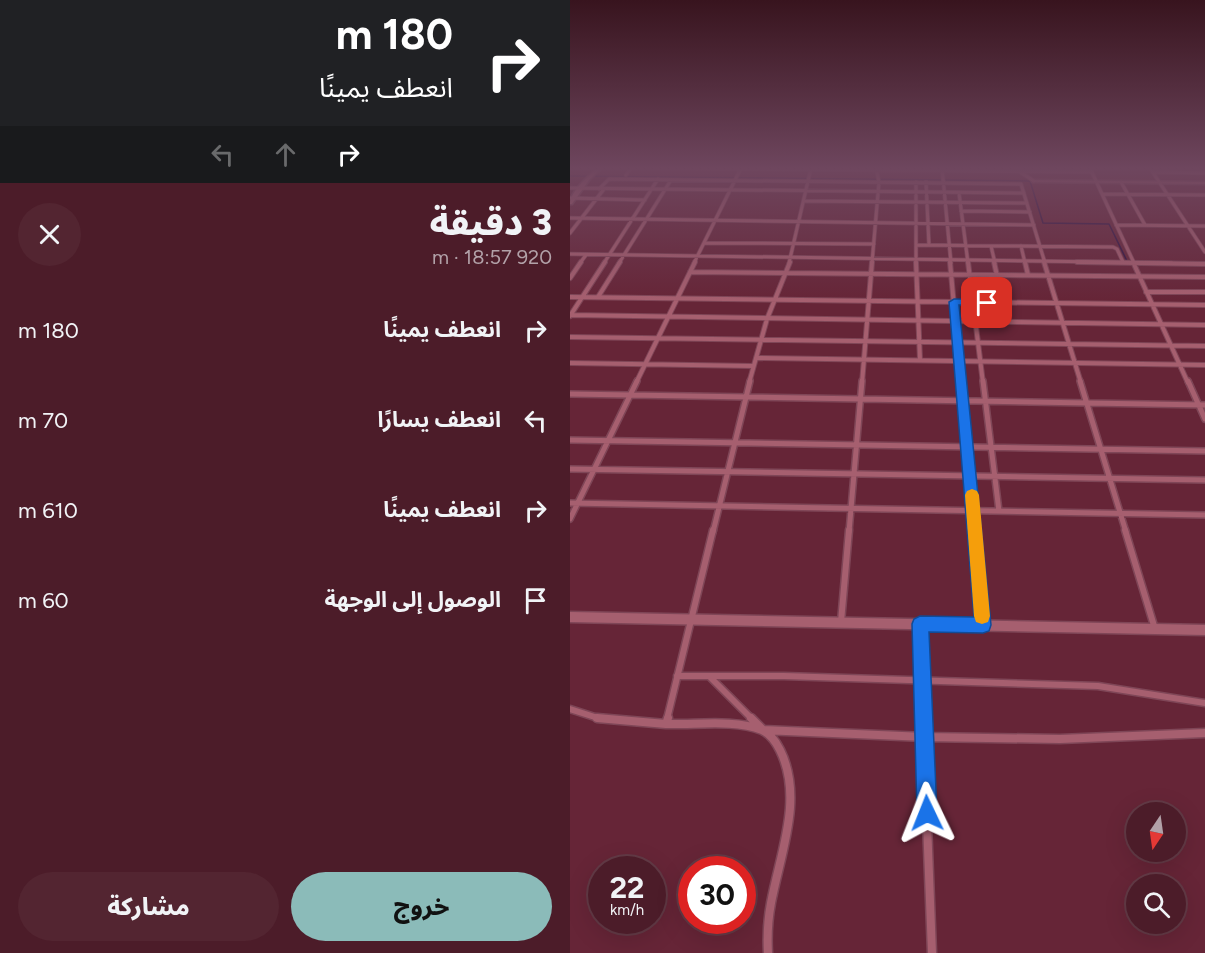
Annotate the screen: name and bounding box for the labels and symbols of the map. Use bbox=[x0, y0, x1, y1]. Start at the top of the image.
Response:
pin bbox=[961, 277, 1012, 328]
position arrow bbox=[895, 781, 959, 845]
north arrow bbox=[1126, 802, 1186, 862]
speed limit sign: 30 bbox=[678, 856, 756, 934]

